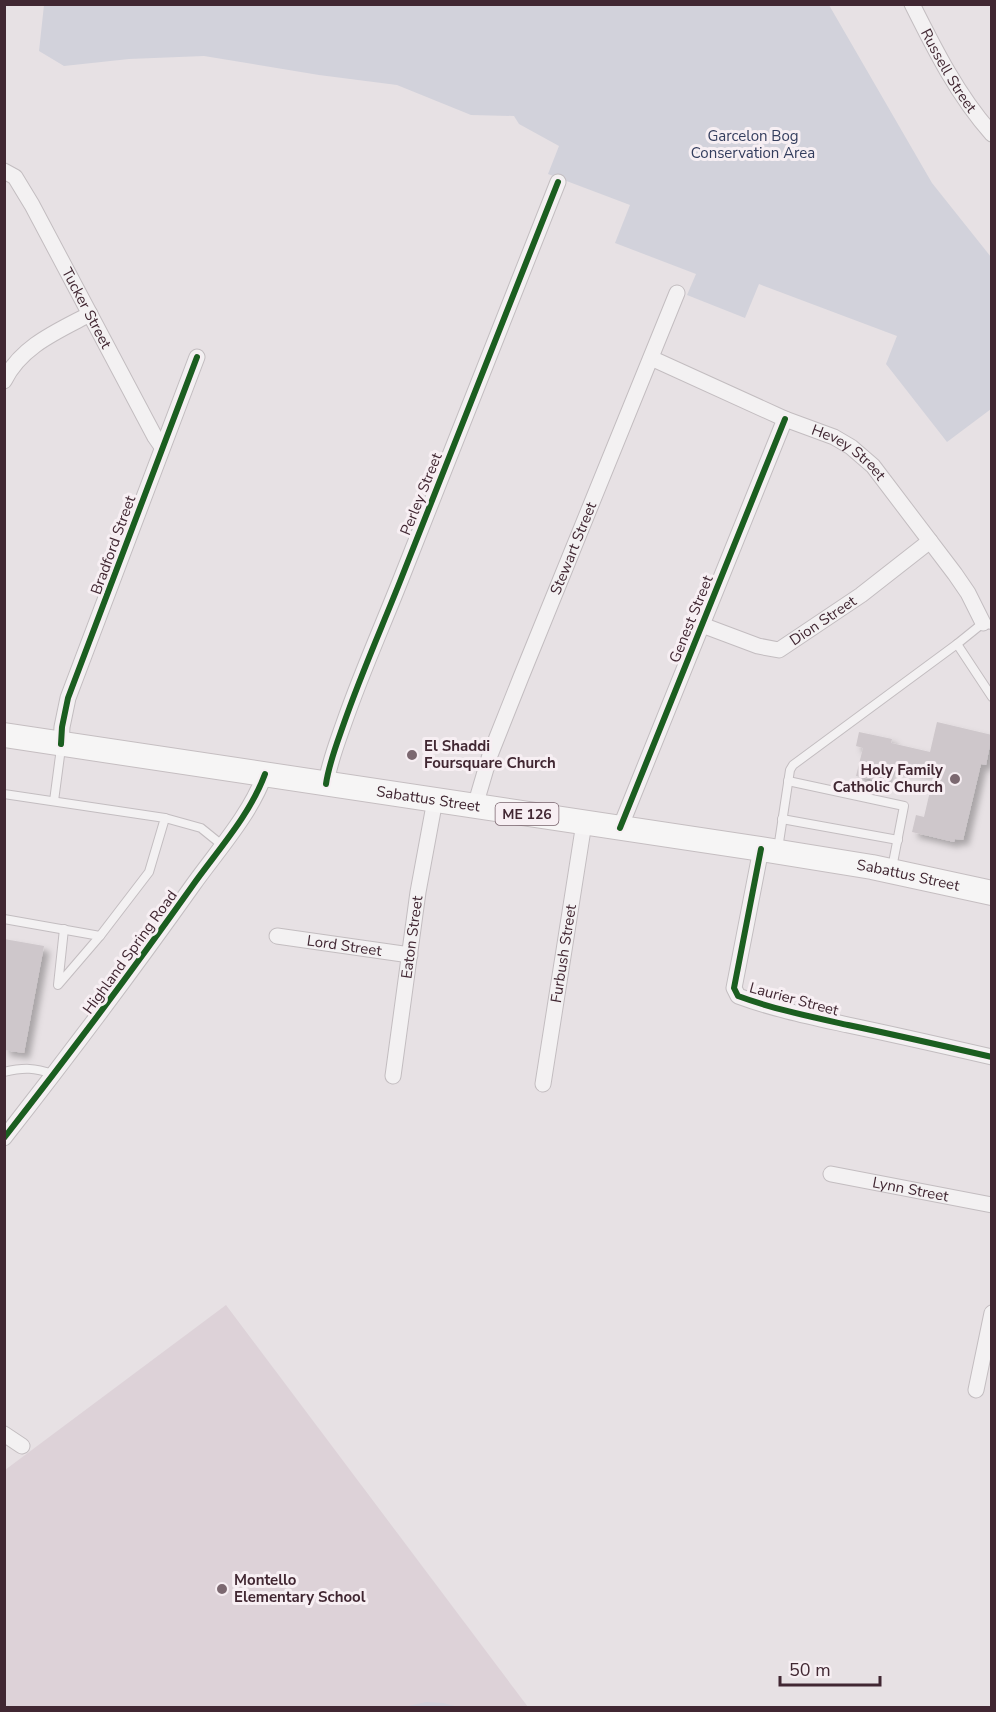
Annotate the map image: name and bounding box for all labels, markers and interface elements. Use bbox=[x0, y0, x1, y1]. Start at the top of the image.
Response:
street label: Russell Street bbox=[916, 25, 982, 117]
park label: Garcelon Bog Conservation Area bbox=[691, 126, 815, 163]
street label: Tucker Street bbox=[57, 264, 117, 353]
street label: Hevey Street bbox=[809, 420, 891, 485]
street label: Perley Street bbox=[395, 449, 447, 538]
street label: Bradford Street bbox=[86, 492, 140, 597]
street label: Stewart Street bbox=[545, 498, 601, 598]
street label: Genest Street bbox=[664, 572, 718, 666]
street label: Dion Street bbox=[786, 591, 861, 650]
place label: El Shaddi Foursquare Church bbox=[424, 736, 556, 773]
marker: El Shaddi Foursquare Church bbox=[405, 748, 419, 762]
place label: Holy Family Catholic Church bbox=[833, 760, 943, 797]
marker: Holy Family Catholic Church bbox=[948, 772, 962, 786]
street label: Sabattus Street bbox=[375, 781, 482, 817]
road number: ME 126 bbox=[496, 803, 558, 825]
street label: Sabattus Street bbox=[855, 855, 962, 896]
street label: Highland Spring Road bbox=[78, 886, 182, 1018]
street label: Eaton Street bbox=[396, 894, 427, 980]
street label: Furbush Street bbox=[546, 902, 581, 1004]
street label: Lord Street bbox=[306, 930, 384, 961]
street label: Laurier Street bbox=[747, 977, 841, 1021]
street label: Lynn Street bbox=[871, 1172, 951, 1207]
place label: Montello Elementary School bbox=[234, 1570, 366, 1607]
marker: Montello Elementary School bbox=[215, 1582, 229, 1596]
scale bar bbox=[780, 1649, 880, 1687]
text: 50 m bbox=[789, 1658, 831, 1682]

